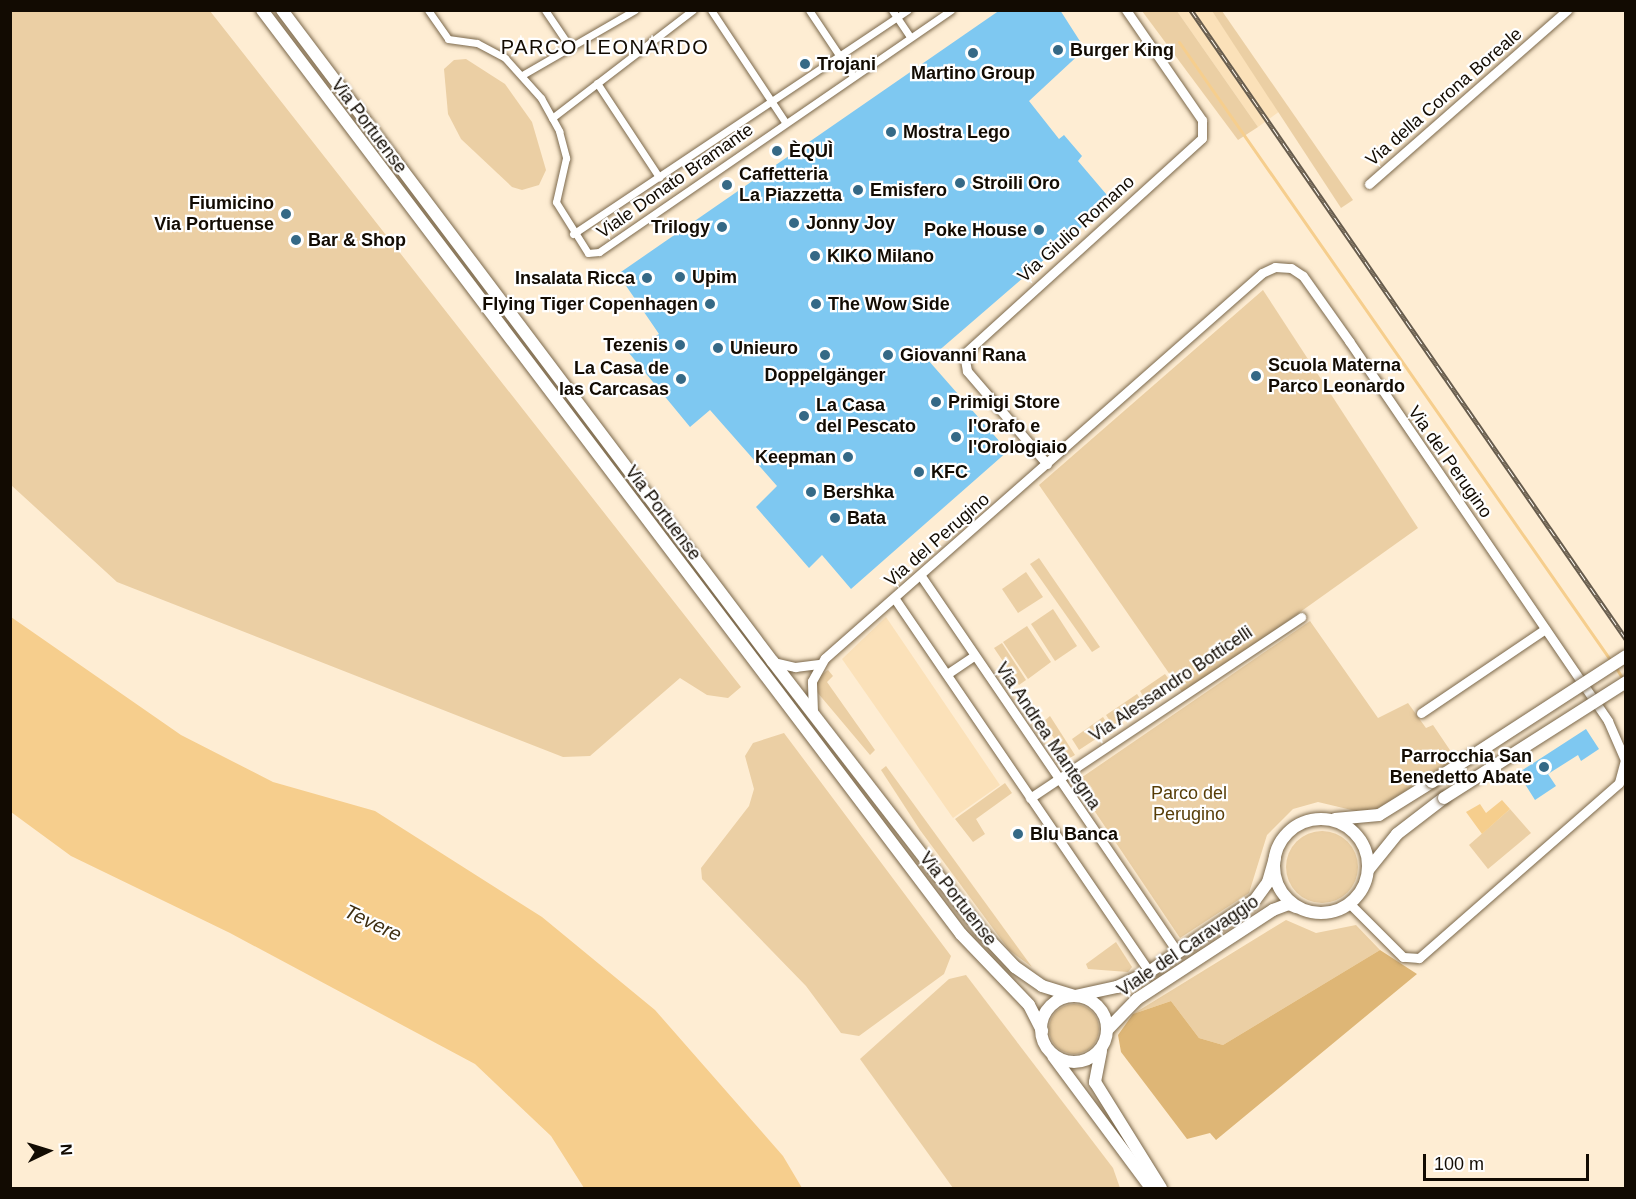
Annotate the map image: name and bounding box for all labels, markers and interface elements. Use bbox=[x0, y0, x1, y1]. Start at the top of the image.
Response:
street label: Via della Corona Boreale bbox=[1362, 23, 1526, 171]
district label: PARCO LEONARDO bbox=[501, 35, 709, 59]
place label: Burger King bbox=[1070, 39, 1174, 61]
marker: Burger King bbox=[1051, 43, 1065, 57]
marker: Martino Group bbox=[966, 46, 980, 60]
place label: Trojani bbox=[817, 53, 876, 75]
marker: Trojani bbox=[798, 57, 812, 71]
place label: Martino Group bbox=[911, 62, 1035, 84]
street label: Via Portuense bbox=[326, 74, 412, 178]
street label: Viale Donato Bramante bbox=[593, 119, 757, 243]
place label: Mostra Lego bbox=[903, 121, 1010, 143]
marker: Mostra Lego bbox=[884, 125, 898, 139]
place label: ÈQUÌ bbox=[789, 140, 833, 162]
marker: ÈQUÌ bbox=[770, 144, 784, 158]
place label: Caffetteria La Piazzetta bbox=[739, 164, 842, 207]
street label: Via Giulio Romano bbox=[1013, 171, 1139, 287]
place label: Stroili Oro bbox=[972, 172, 1060, 194]
marker: Stroili Oro bbox=[953, 176, 967, 190]
marker: Caffetteria La Piazzetta bbox=[720, 178, 734, 192]
place label: Emisfero bbox=[870, 179, 947, 201]
marker: Emisfero bbox=[851, 183, 865, 197]
place label: Fiumicino Via Portuense bbox=[154, 193, 274, 236]
marker: Fiumicino Via Portuense bbox=[279, 207, 293, 221]
place label: Jonny Joy bbox=[806, 212, 895, 234]
place label: Trilogy bbox=[651, 216, 710, 238]
marker: Jonny Joy bbox=[787, 216, 801, 230]
place label: Poke House bbox=[924, 219, 1027, 241]
marker: Trilogy bbox=[715, 220, 729, 234]
marker: Poke House bbox=[1032, 223, 1046, 237]
place label: Bar & Shop bbox=[308, 229, 406, 251]
marker: Bar & Shop bbox=[289, 233, 303, 247]
place label: KIKO Milano bbox=[827, 245, 934, 267]
marker: KIKO Milano bbox=[808, 249, 822, 263]
place label: Upim bbox=[692, 266, 737, 288]
place label: Insalata Ricca bbox=[515, 267, 635, 289]
marker: Upim bbox=[673, 270, 687, 284]
marker: Insalata Ricca bbox=[640, 271, 654, 285]
place label: Flying Tiger Copenhagen bbox=[482, 293, 698, 315]
place label: The Wow Side bbox=[828, 293, 950, 315]
marker: Flying Tiger Copenhagen bbox=[703, 297, 717, 311]
marker: The Wow Side bbox=[809, 297, 823, 311]
place label: Tezenis bbox=[603, 334, 668, 356]
place label: Unieuro bbox=[730, 337, 798, 359]
marker: Tezenis bbox=[673, 338, 687, 352]
marker: Unieuro bbox=[711, 341, 725, 355]
place label: Giovanni Rana bbox=[900, 344, 1026, 366]
marker: Doppelgänger bbox=[818, 348, 832, 362]
marker: Giovanni Rana bbox=[881, 348, 895, 362]
place label: Scuola Materna Parco Leonardo bbox=[1268, 355, 1405, 398]
place label: La Casa de las Carcasas bbox=[559, 358, 669, 400]
place label: Doppelgänger bbox=[764, 364, 886, 386]
marker: Scuola Materna Parco Leonardo bbox=[1249, 369, 1263, 383]
marker: La Casa de las Carcasas bbox=[674, 372, 688, 386]
place label: Primigi Store bbox=[948, 391, 1060, 413]
place label: La Casa del Pescato bbox=[816, 395, 916, 438]
marker: Primigi Store bbox=[929, 395, 943, 409]
street label: Via del Perugino bbox=[1403, 402, 1497, 522]
marker: La Casa del Pescato bbox=[797, 409, 811, 423]
place label: l'Orafo e l'Orologiaio bbox=[968, 416, 1067, 458]
marker: l'Orafo e l'Orologiaio bbox=[949, 430, 963, 444]
place label: Keepman bbox=[755, 446, 836, 468]
marker: Keepman bbox=[841, 450, 855, 464]
street label: Via Portuense bbox=[620, 461, 706, 565]
place label: KFC bbox=[931, 461, 968, 483]
marker: KFC bbox=[912, 465, 926, 479]
place label: Bershka bbox=[823, 481, 894, 503]
marker: Bershka bbox=[804, 485, 818, 499]
street label: Via del Perugino bbox=[880, 489, 994, 591]
place label: Bata bbox=[847, 507, 886, 529]
marker: Bata bbox=[828, 511, 842, 525]
street label: Via Alessandro Botticelli bbox=[1085, 621, 1257, 747]
street label: Via Andrea Mantegna bbox=[990, 658, 1106, 814]
place label: Parrocchia San Benedetto Abate bbox=[1389, 746, 1532, 789]
marker: Parrocchia San Benedetto Abate bbox=[1537, 760, 1551, 774]
park label: Parco del Perugino bbox=[1151, 783, 1227, 826]
place label: Blu Banca bbox=[1030, 823, 1118, 845]
marker: Blu Banca bbox=[1011, 827, 1025, 841]
street label: Via Portuense bbox=[915, 848, 1001, 950]
street label: Viale del Caravaggio bbox=[1113, 891, 1263, 1001]
water label: Tevere bbox=[341, 899, 405, 947]
north arrow bbox=[18, 1121, 78, 1181]
scale bar bbox=[1426, 1142, 1592, 1180]
text: N bbox=[58, 1143, 75, 1156]
text: 100 m bbox=[1434, 1154, 1484, 1174]

